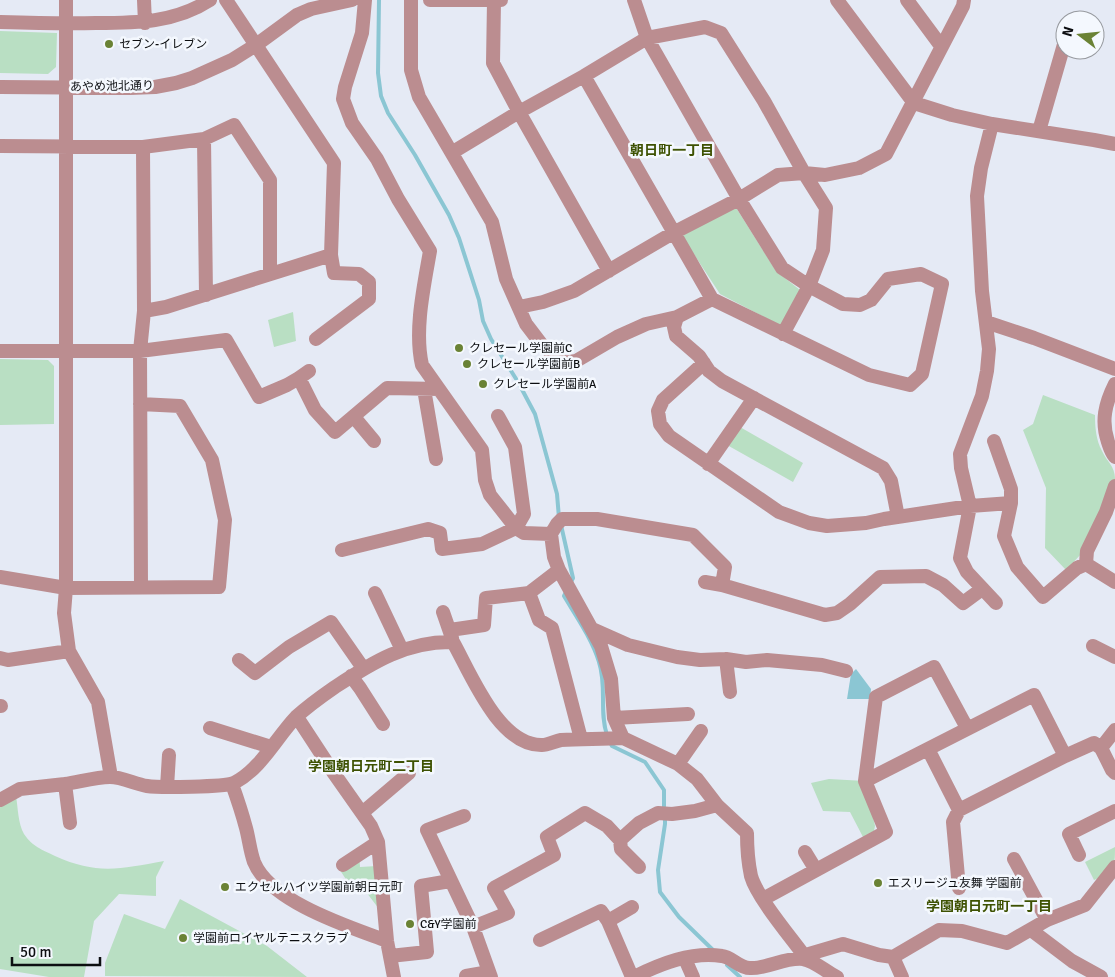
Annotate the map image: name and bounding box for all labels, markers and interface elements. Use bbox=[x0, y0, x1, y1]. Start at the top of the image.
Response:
north arrow bbox=[1055, 10, 1105, 60]
text: N bbox=[1058, 25, 1077, 39]
place label: セブン-イレブン bbox=[119, 37, 207, 52]
marker: セブン-イレブン bbox=[103, 38, 115, 50]
street label: あやめ池北通り bbox=[70, 78, 154, 95]
district label: 朝日町一丁目 bbox=[630, 142, 714, 159]
place label: クレセール学園前C bbox=[469, 341, 572, 356]
marker: クレセール学園前C bbox=[453, 342, 465, 354]
place label: クレセール学園前B bbox=[477, 357, 580, 372]
marker: クレセール学園前B bbox=[461, 358, 473, 370]
place label: クレセール学園前A bbox=[493, 377, 597, 392]
marker: クレセール学園前A bbox=[477, 378, 489, 390]
district label: 学園朝日元町二丁目 bbox=[308, 758, 434, 775]
place label: エスリージュ友舞 学園前 bbox=[888, 876, 1022, 891]
marker: エスリージュ友舞 学園前 bbox=[872, 877, 884, 889]
place label: エクセルハイツ学園前朝日元町 bbox=[235, 880, 403, 895]
marker: エクセルハイツ学園前朝日元町 bbox=[219, 881, 231, 893]
district label: 学園朝日元町一丁目 bbox=[926, 898, 1052, 915]
place label: C&Y学園前 bbox=[420, 917, 477, 932]
marker: C&Y学園前 bbox=[404, 918, 416, 930]
place label: 学園前ロイヤルテニスクラブ bbox=[193, 931, 349, 946]
marker: 学園前ロイヤルテニスクラブ bbox=[177, 932, 189, 944]
scale bar bbox=[12, 934, 100, 966]
text: 50 m bbox=[20, 943, 51, 961]

